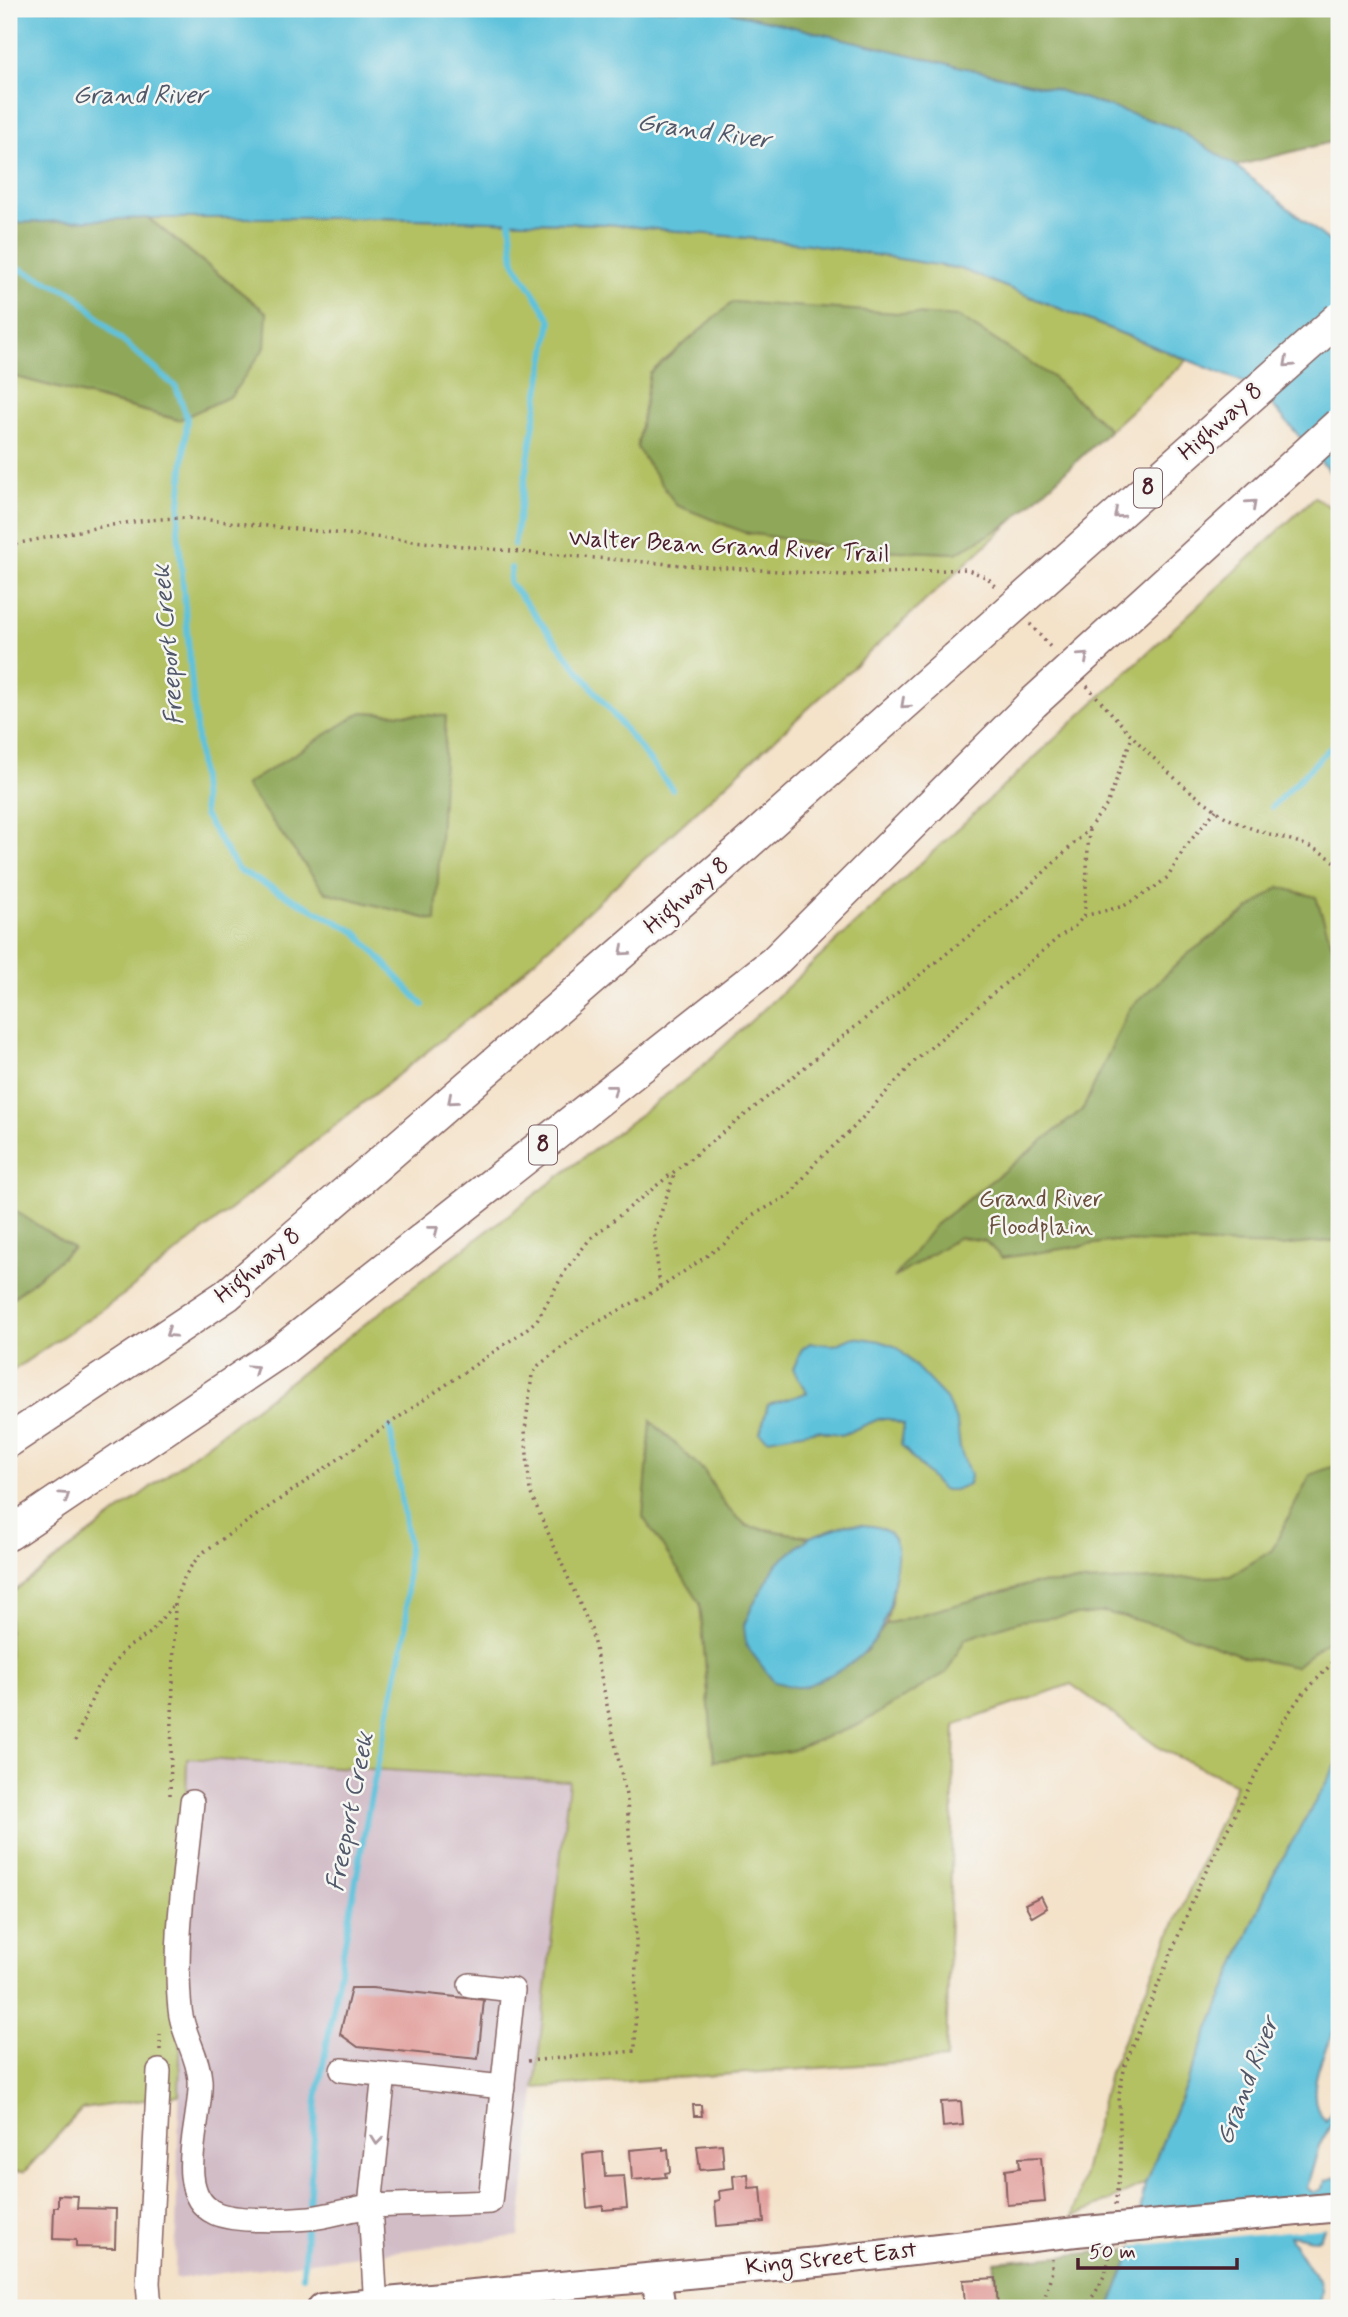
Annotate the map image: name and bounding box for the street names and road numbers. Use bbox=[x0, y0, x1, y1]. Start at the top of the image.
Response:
street label: Highway 8 bbox=[1172, 376, 1272, 470]
road number: 8 bbox=[1134, 468, 1162, 508]
street label: Walter Bean Grand River Trail bbox=[568, 523, 890, 571]
street label: Highway 8 bbox=[638, 850, 738, 944]
road number: 8 bbox=[529, 1126, 557, 1164]
street label: Highway 8 bbox=[208, 1221, 310, 1314]
street label: King Street East bbox=[744, 2235, 919, 2285]

